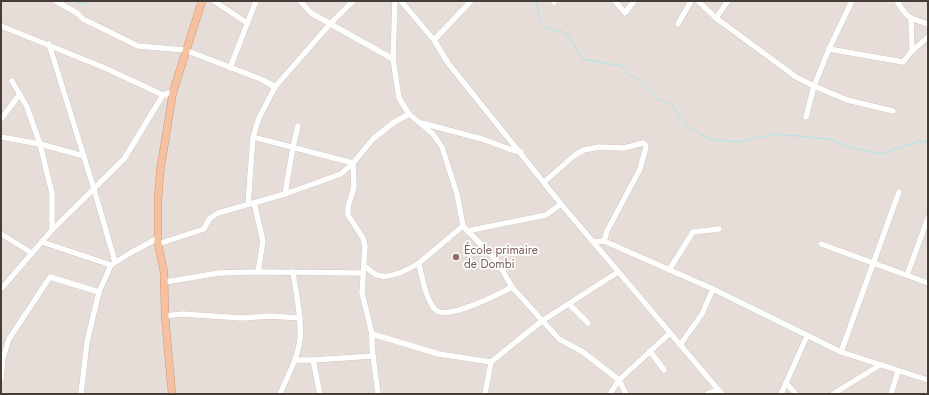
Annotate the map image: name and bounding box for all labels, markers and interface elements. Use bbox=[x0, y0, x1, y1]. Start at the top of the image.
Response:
place label: École primaire de Dombi bbox=[464, 241, 538, 273]
marker: École primaire de Dombi bbox=[451, 252, 461, 262]

